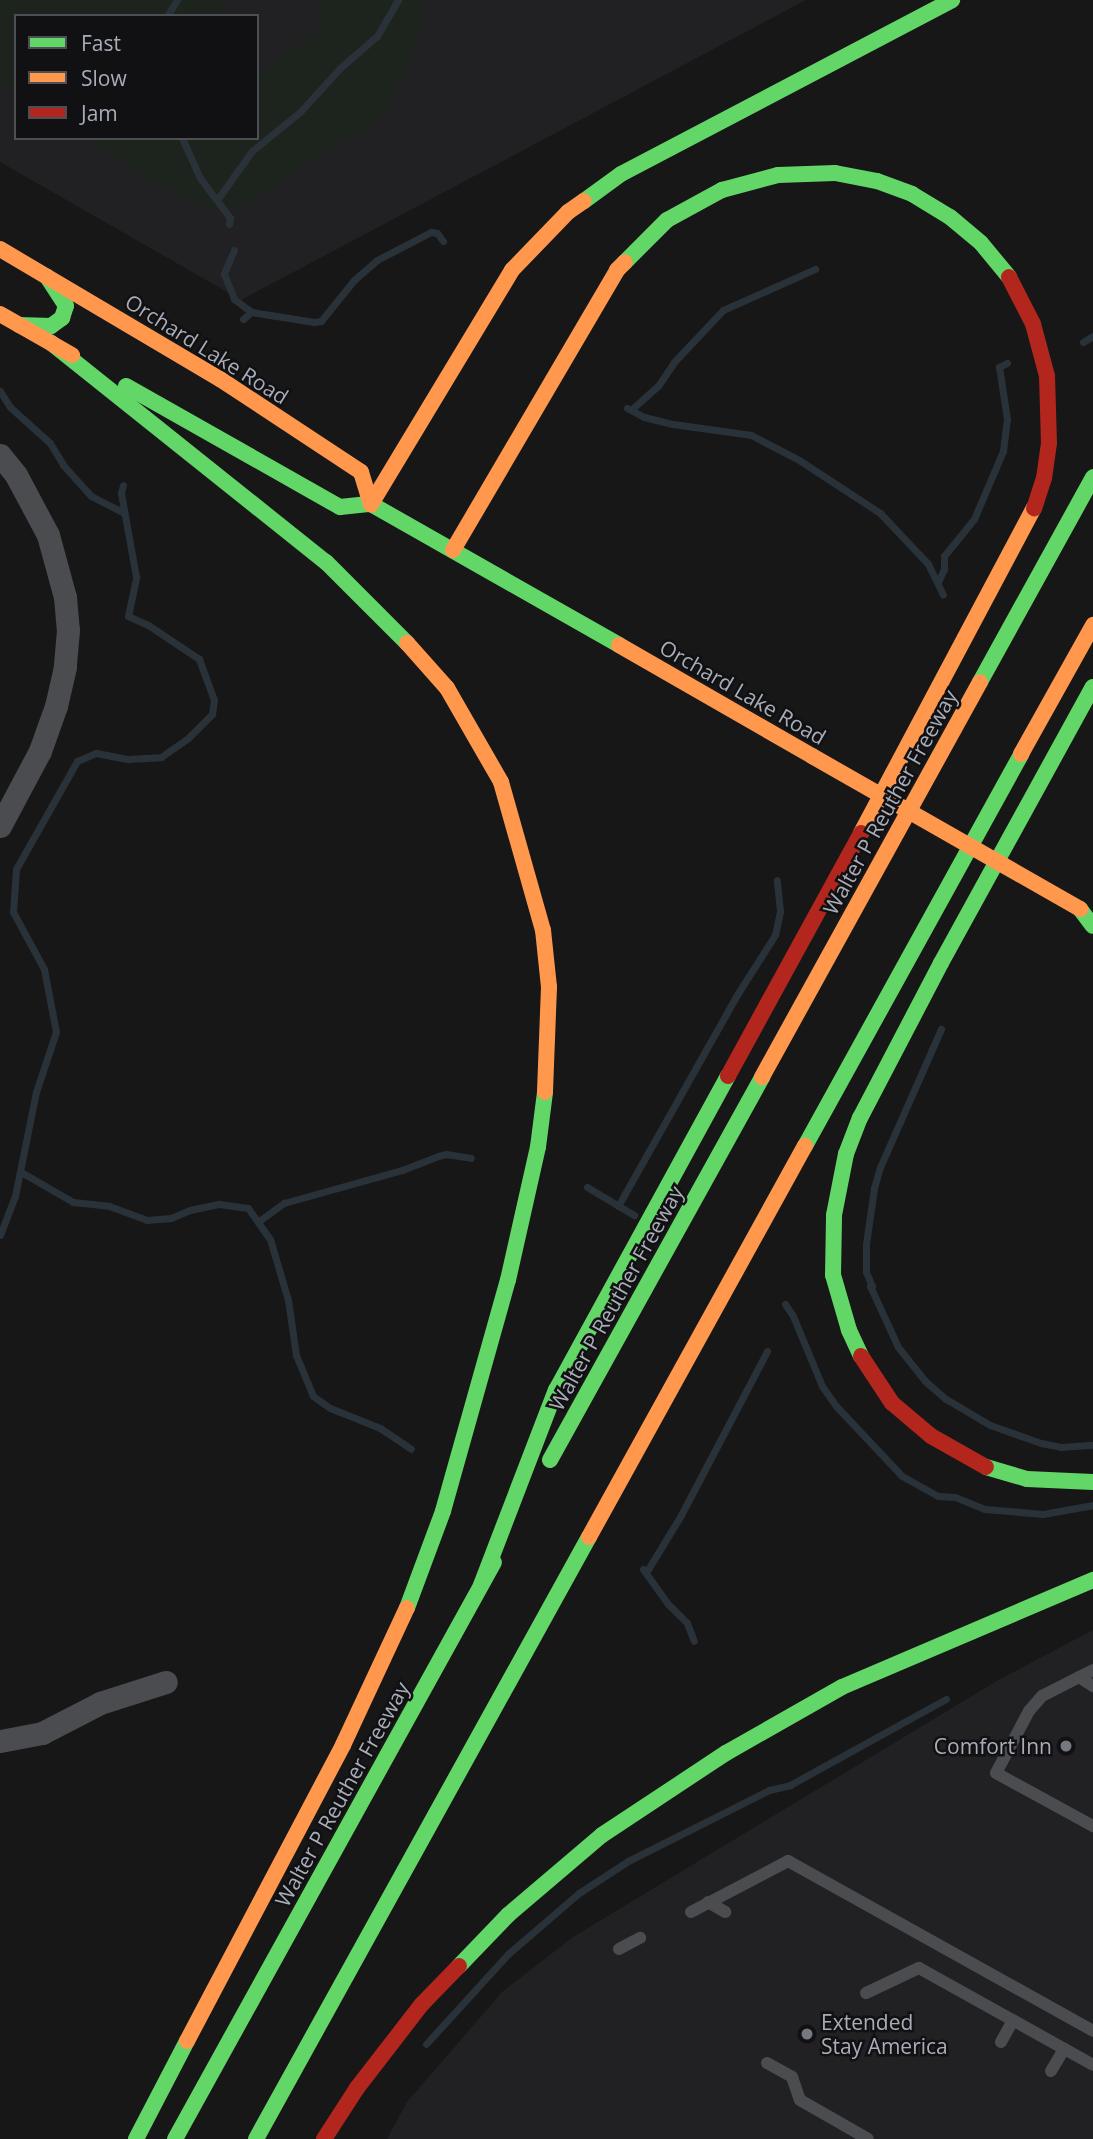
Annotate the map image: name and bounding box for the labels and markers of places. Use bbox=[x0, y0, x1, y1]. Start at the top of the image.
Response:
place label: Comfort Inn bbox=[934, 1733, 1052, 1759]
marker: Comfort Inn bbox=[1058, 1738, 1074, 1754]
place label: Extended Stay America bbox=[821, 2009, 948, 2059]
marker: Extended Stay America bbox=[799, 2026, 815, 2042]

